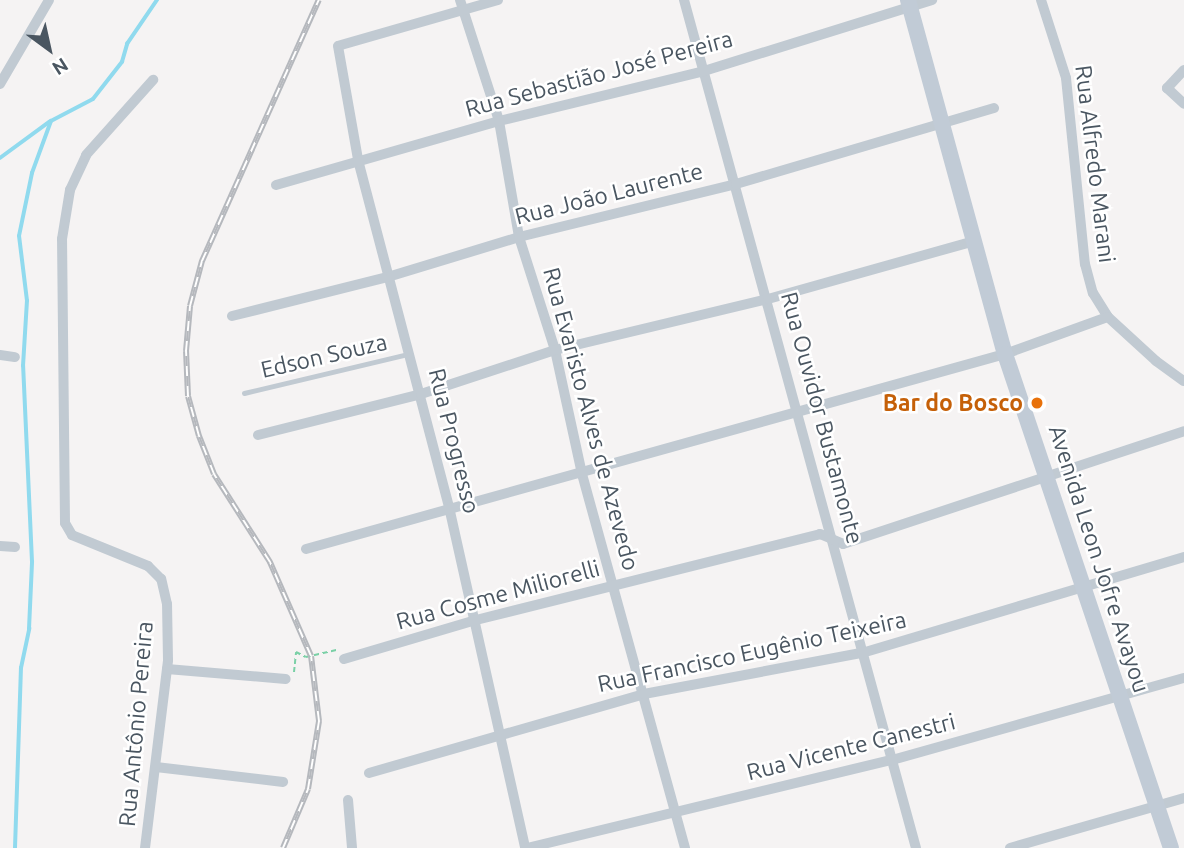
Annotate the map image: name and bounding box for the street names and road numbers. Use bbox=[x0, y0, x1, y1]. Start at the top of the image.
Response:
street label: Rua Sebastião José Pereira bbox=[462, 25, 736, 123]
street label: Rua Alfredo Marani bbox=[1069, 64, 1121, 264]
street label: Rua João Laurente bbox=[512, 157, 706, 231]
street label: Rua Evaristo Alves de Azevedo bbox=[537, 264, 645, 574]
street label: Rua Ouvidor Bustamonte bbox=[775, 289, 869, 547]
street label: Edson Souza bbox=[258, 328, 390, 384]
street label: Rua Progresso bbox=[423, 366, 485, 516]
street label: Avenida Leon Jofre Avayou bbox=[1043, 422, 1155, 696]
street label: Rua Cosme Miliorelli bbox=[393, 555, 603, 635]
street label: Rua Francisco Eugênio Teixeira bbox=[595, 606, 909, 698]
street label: Rua Antônio Pereira bbox=[113, 620, 159, 828]
street label: Rua Vicente Canestri bbox=[744, 708, 958, 786]

